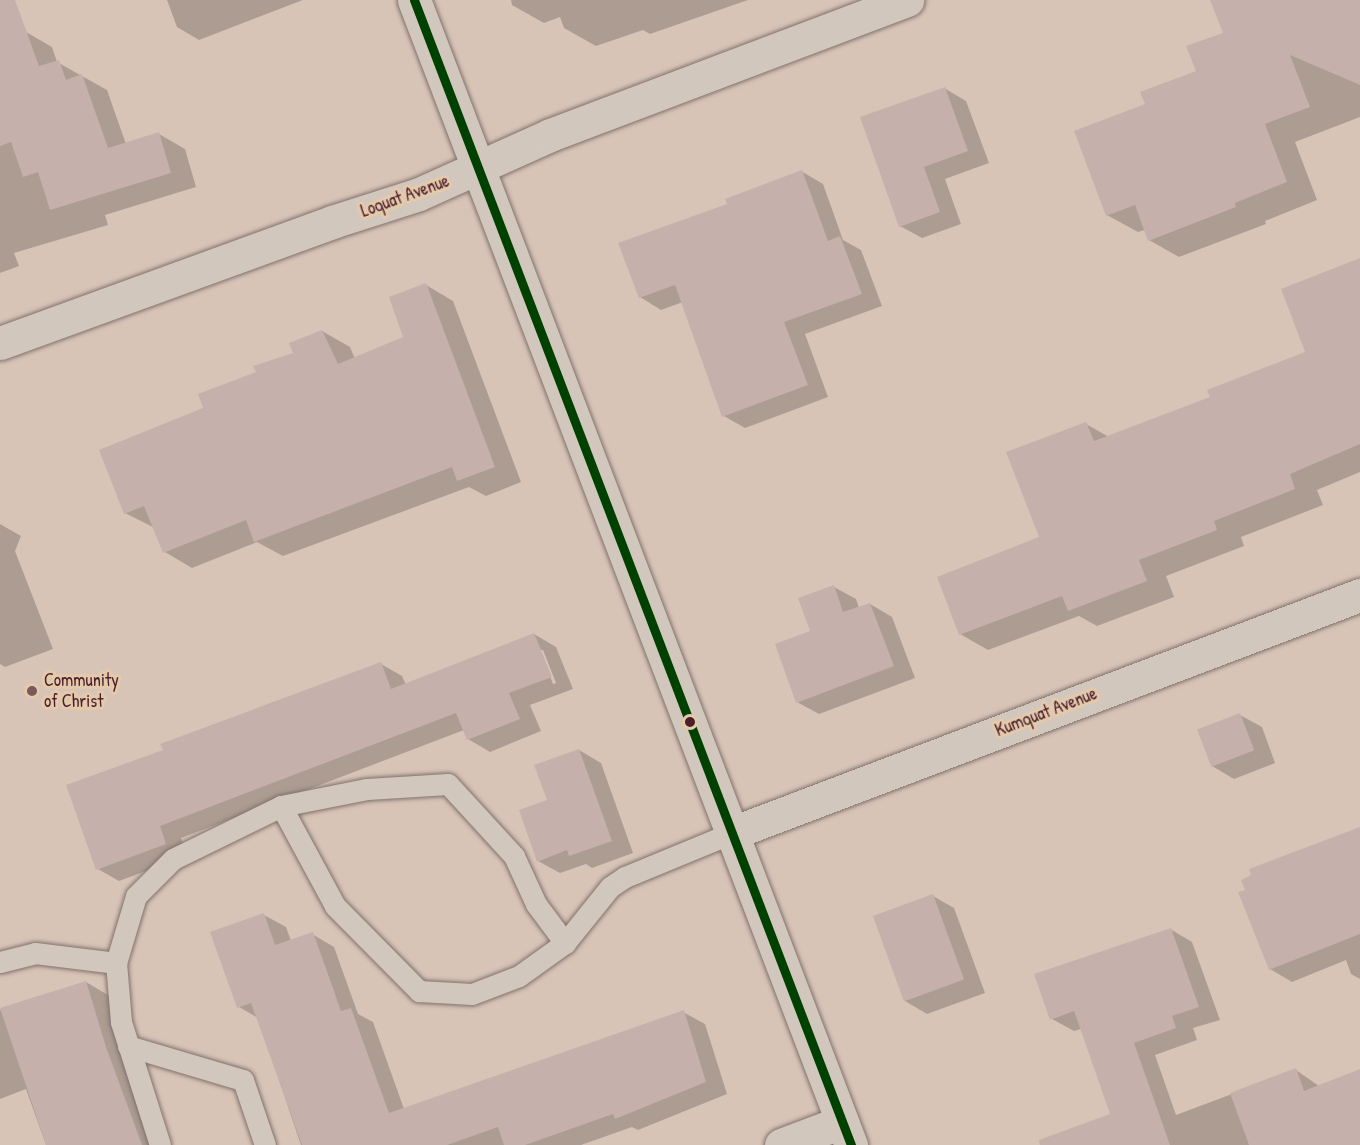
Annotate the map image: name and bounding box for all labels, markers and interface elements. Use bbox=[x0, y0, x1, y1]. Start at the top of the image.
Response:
street label: Loquat Avenue bbox=[358, 170, 452, 222]
place label: Community of Christ bbox=[44, 670, 119, 712]
street label: Kumquat Avenue bbox=[992, 683, 1100, 741]
marker: Community of Christ bbox=[25, 684, 39, 698]
unlabelled marker bbox=[684, 716, 696, 728]

